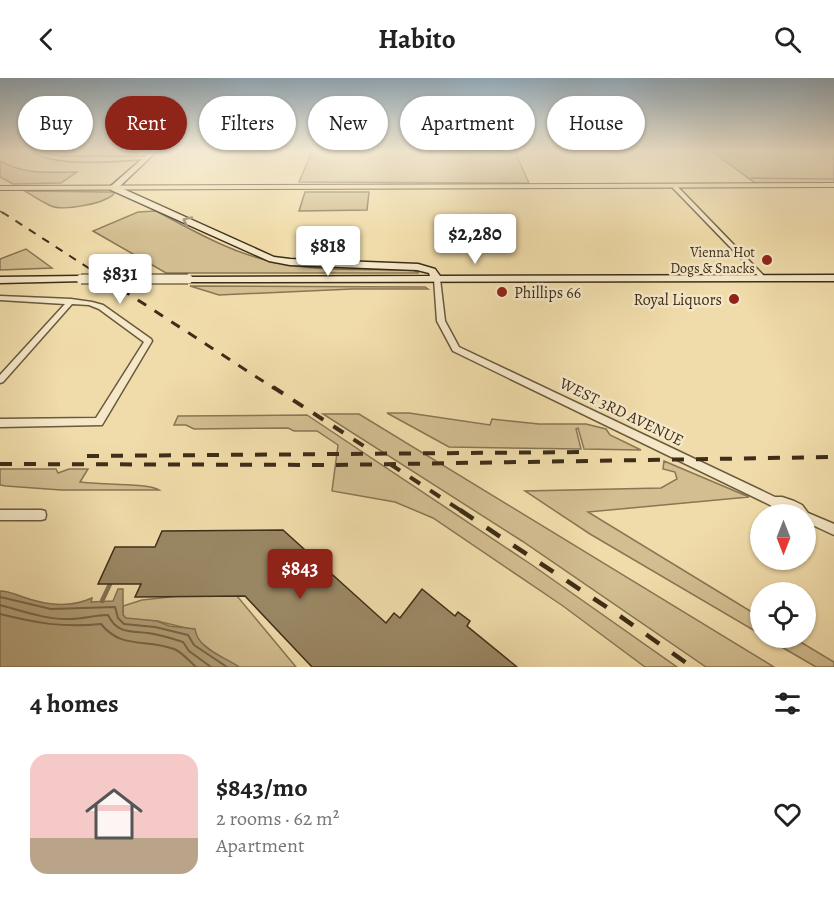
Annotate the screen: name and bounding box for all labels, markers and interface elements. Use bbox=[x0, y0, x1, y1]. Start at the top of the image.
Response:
text: Habito bbox=[378, 21, 456, 57]
icon: back bbox=[30, 23, 63, 56]
icon: search bbox=[771, 23, 804, 56]
chip: Buy bbox=[18, 96, 93, 150]
chip: Rent bbox=[105, 96, 187, 150]
chip: Filters bbox=[199, 96, 296, 150]
chip: New bbox=[308, 96, 388, 150]
chip: Apartment bbox=[400, 96, 535, 150]
chip: House bbox=[547, 96, 645, 150]
pin: $2,280 bbox=[426, 214, 524, 265]
one-way arrow bbox=[182, 216, 193, 228]
text: $2,280 bbox=[448, 220, 502, 247]
pin: $818 bbox=[292, 226, 364, 277]
text: $818 bbox=[310, 232, 346, 259]
place label: Vienna Hot Dogs & Snacks bbox=[670, 243, 755, 278]
marker: Vienna Hot Dogs & Snacks bbox=[760, 253, 774, 267]
pin: $831 bbox=[84, 254, 156, 305]
text: $831 bbox=[103, 260, 137, 287]
place label: Phillips 66 bbox=[514, 282, 581, 304]
marker: Phillips 66 bbox=[495, 285, 509, 299]
place label: Royal Liquors bbox=[634, 289, 722, 311]
marker: Royal Liquors bbox=[727, 292, 741, 306]
street label: WEST 3RD AVENUE bbox=[555, 372, 687, 451]
north arrow bbox=[750, 504, 816, 570]
map controls bbox=[750, 504, 816, 648]
pin: $843 bbox=[264, 549, 336, 600]
text: $843 bbox=[282, 555, 318, 582]
button: locate bbox=[750, 582, 816, 648]
text: 4 homes bbox=[30, 686, 119, 721]
icon: filters bbox=[771, 687, 804, 720]
text: $843/mo bbox=[216, 770, 308, 805]
icon: home bbox=[78, 778, 150, 850]
icon: heart bbox=[771, 798, 804, 831]
text: 2 rooms · 62 m² bbox=[216, 805, 339, 832]
text: Apartment bbox=[216, 832, 305, 859]

